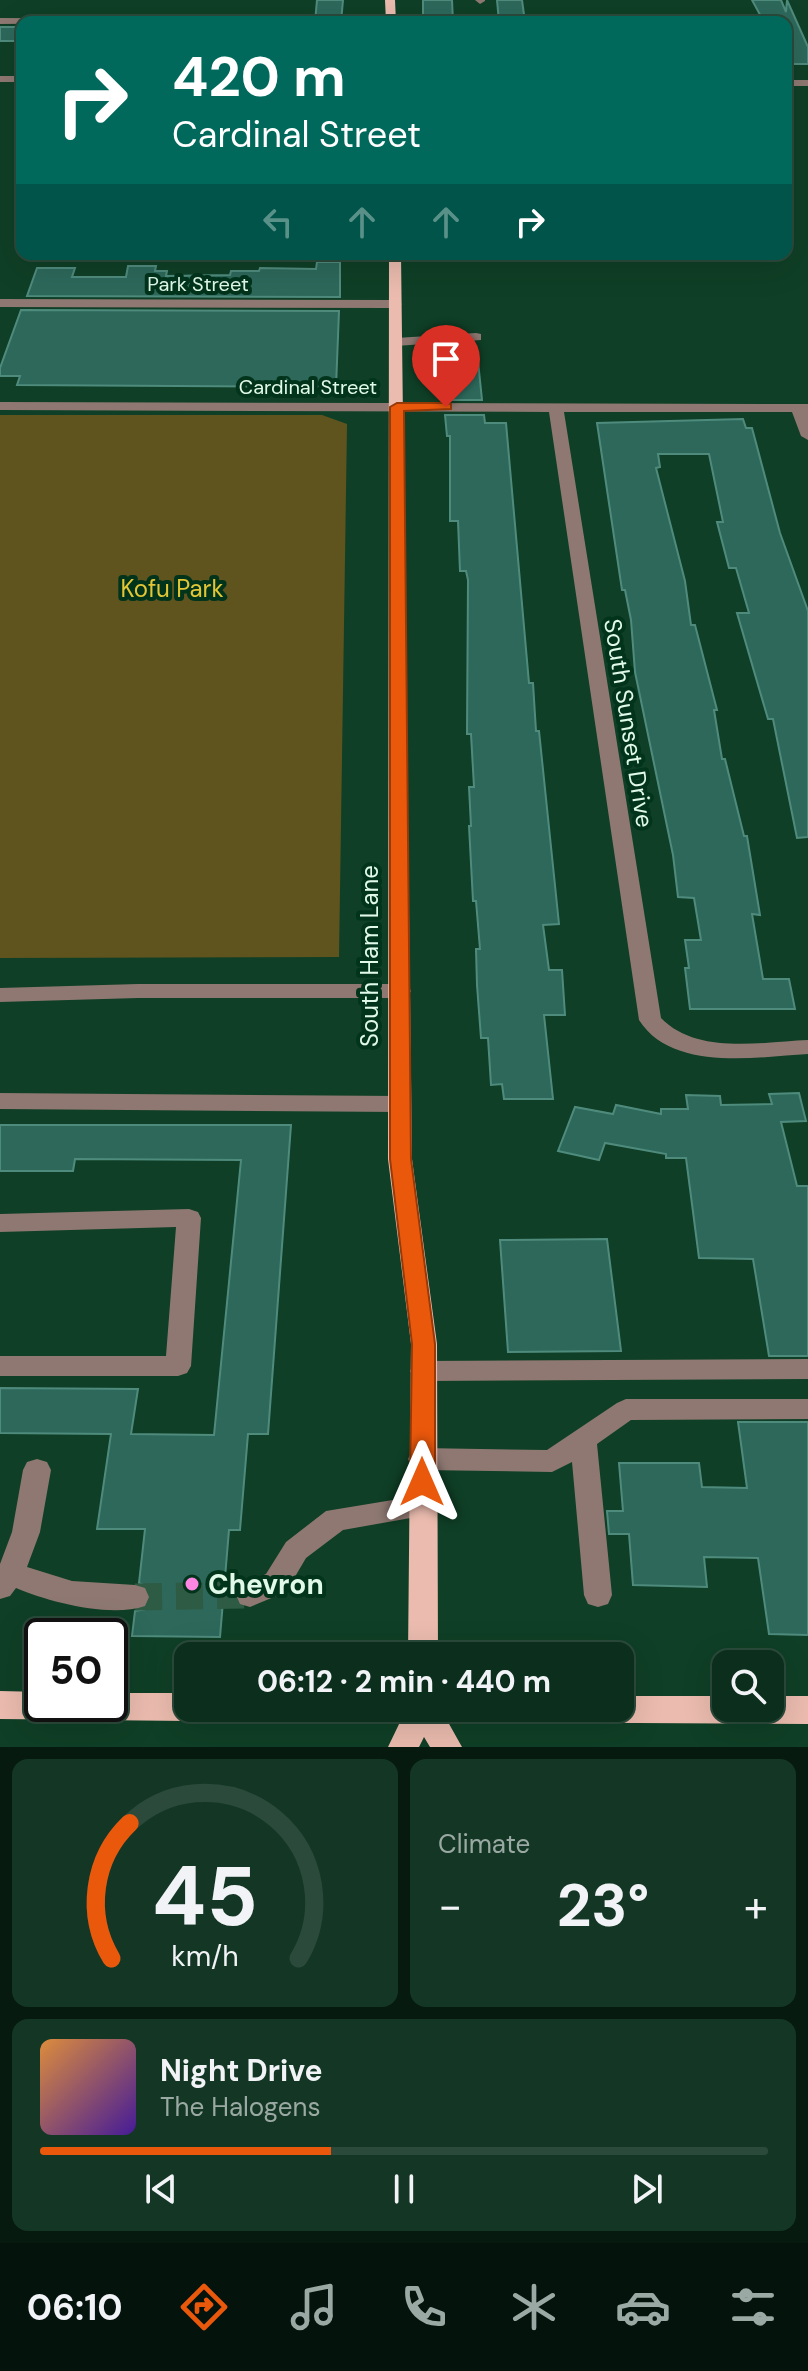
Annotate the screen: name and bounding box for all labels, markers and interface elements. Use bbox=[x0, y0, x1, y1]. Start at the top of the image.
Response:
text: 420 m bbox=[172, 40, 346, 113]
icon: right bbox=[40, 48, 144, 152]
text: Cardinal Street bbox=[172, 111, 421, 158]
icon: left bbox=[256, 200, 300, 244]
icon: ahead bbox=[340, 200, 384, 244]
icon: ahead bbox=[424, 200, 468, 244]
icon: right bbox=[508, 200, 552, 244]
street label: Park Street bbox=[147, 271, 249, 297]
pin bbox=[412, 325, 480, 407]
icon: arrive bbox=[424, 337, 468, 381]
street label: Cardinal Street bbox=[239, 374, 377, 400]
park label: Kofu Park bbox=[120, 573, 224, 604]
street label: South Sunset Drive bbox=[597, 616, 661, 830]
street label: South Ham Lane bbox=[354, 865, 385, 1047]
position arrow bbox=[380, 1440, 464, 1524]
place label: Chevron bbox=[208, 1566, 324, 1603]
marker: Chevron bbox=[183, 1575, 201, 1593]
speed limit sign: 50 bbox=[24, 1618, 128, 1722]
map controls bbox=[712, 1650, 784, 1722]
button: search bbox=[712, 1650, 784, 1722]
text: 06:12 · 2 min · 440 m bbox=[257, 1662, 551, 1701]
text: Climate bbox=[438, 1827, 530, 1861]
text: 45 bbox=[152, 1842, 258, 1951]
text: 23° bbox=[557, 1866, 649, 1945]
text: − bbox=[438, 1877, 462, 1935]
text: + bbox=[744, 1877, 768, 1935]
text: km/h bbox=[171, 1938, 239, 1975]
text: Night Drive bbox=[160, 2051, 323, 2090]
text: The Halogens bbox=[160, 2090, 320, 2124]
icon: previous bbox=[139, 2167, 183, 2211]
icon: pause bbox=[382, 2167, 426, 2211]
icon: next bbox=[625, 2167, 669, 2211]
icon: directions bbox=[176, 2279, 232, 2335]
icon: music bbox=[286, 2279, 342, 2335]
icon: phone bbox=[396, 2279, 452, 2335]
icon: climate bbox=[506, 2279, 562, 2335]
icon: car bbox=[615, 2279, 671, 2335]
icon: filters bbox=[725, 2279, 781, 2335]
text: 06:10 bbox=[27, 2284, 123, 2331]

